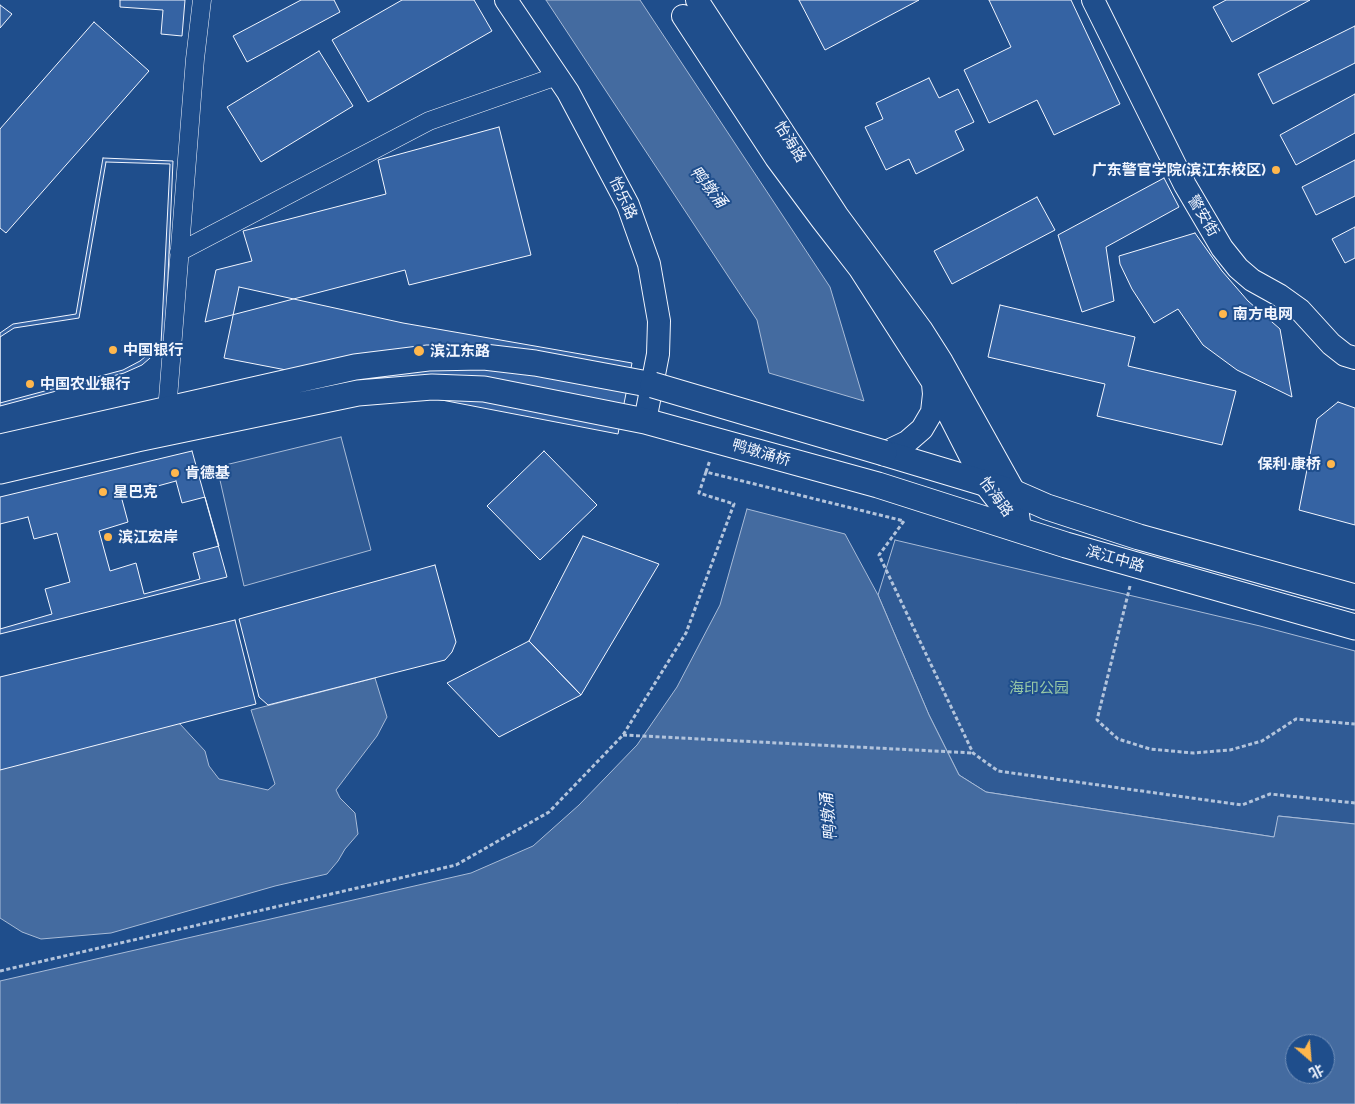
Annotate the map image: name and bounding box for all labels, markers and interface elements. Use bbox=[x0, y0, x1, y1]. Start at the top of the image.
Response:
street label: 怡海路 bbox=[770, 118, 810, 166]
place label: 广东警官学院(滨江东校区) bbox=[1092, 161, 1266, 179]
water label: 鸭墩涌 bbox=[685, 162, 731, 212]
marker: 广东警官学院(滨江东校区) bbox=[1270, 164, 1282, 176]
street label: 怡乐路 bbox=[605, 174, 641, 222]
street label: 警安街 bbox=[1184, 192, 1222, 240]
place label: 南方电网 bbox=[1233, 305, 1293, 323]
marker: 南方电网 bbox=[1217, 308, 1229, 320]
place label: 中国银行 bbox=[123, 341, 183, 359]
place label: 滨江东路 bbox=[430, 342, 490, 360]
marker: 中国银行 bbox=[107, 344, 119, 356]
marker: 滨江东路 bbox=[412, 344, 426, 358]
place label: 中国农业银行 bbox=[40, 375, 130, 393]
marker: 中国农业银行 bbox=[24, 378, 36, 390]
street label: 鸭墩涌桥 bbox=[730, 436, 792, 470]
place label: 保利·康桥 bbox=[1258, 455, 1321, 473]
marker: 保利·康桥 bbox=[1325, 458, 1337, 470]
place label: 肯德基 bbox=[185, 464, 230, 482]
marker: 肯德基 bbox=[169, 467, 181, 479]
street label: 怡海路 bbox=[975, 474, 1017, 520]
place label: 星巴克 bbox=[113, 483, 158, 501]
marker: 星巴克 bbox=[97, 486, 109, 498]
place label: 滨江宏岸 bbox=[118, 528, 178, 546]
marker: 滨江宏岸 bbox=[102, 531, 114, 543]
street label: 滨江中路 bbox=[1084, 542, 1146, 576]
park label: 海印公园 bbox=[1009, 679, 1069, 697]
water label: 鸭墩涌 bbox=[817, 792, 841, 842]
north arrow bbox=[1285, 1034, 1335, 1084]
text: 北 bbox=[1306, 1061, 1326, 1082]

